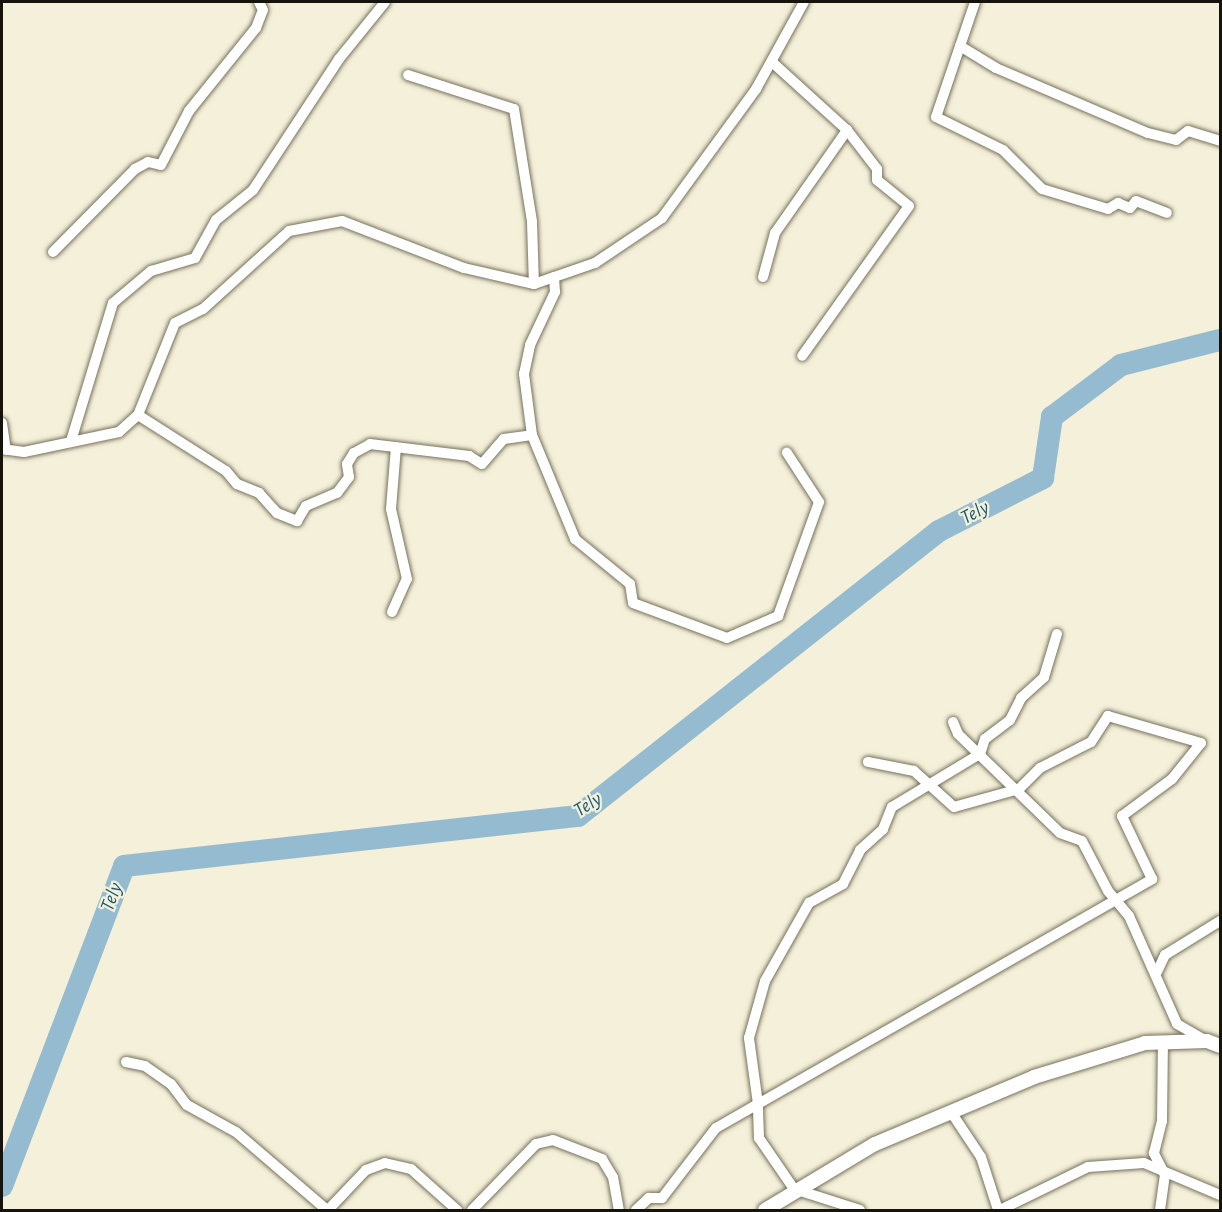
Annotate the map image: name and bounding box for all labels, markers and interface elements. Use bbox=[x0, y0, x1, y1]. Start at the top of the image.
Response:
water label: Tely bbox=[957, 496, 993, 530]
water label: Tely bbox=[569, 787, 607, 823]
water label: Tely bbox=[96, 879, 128, 915]

